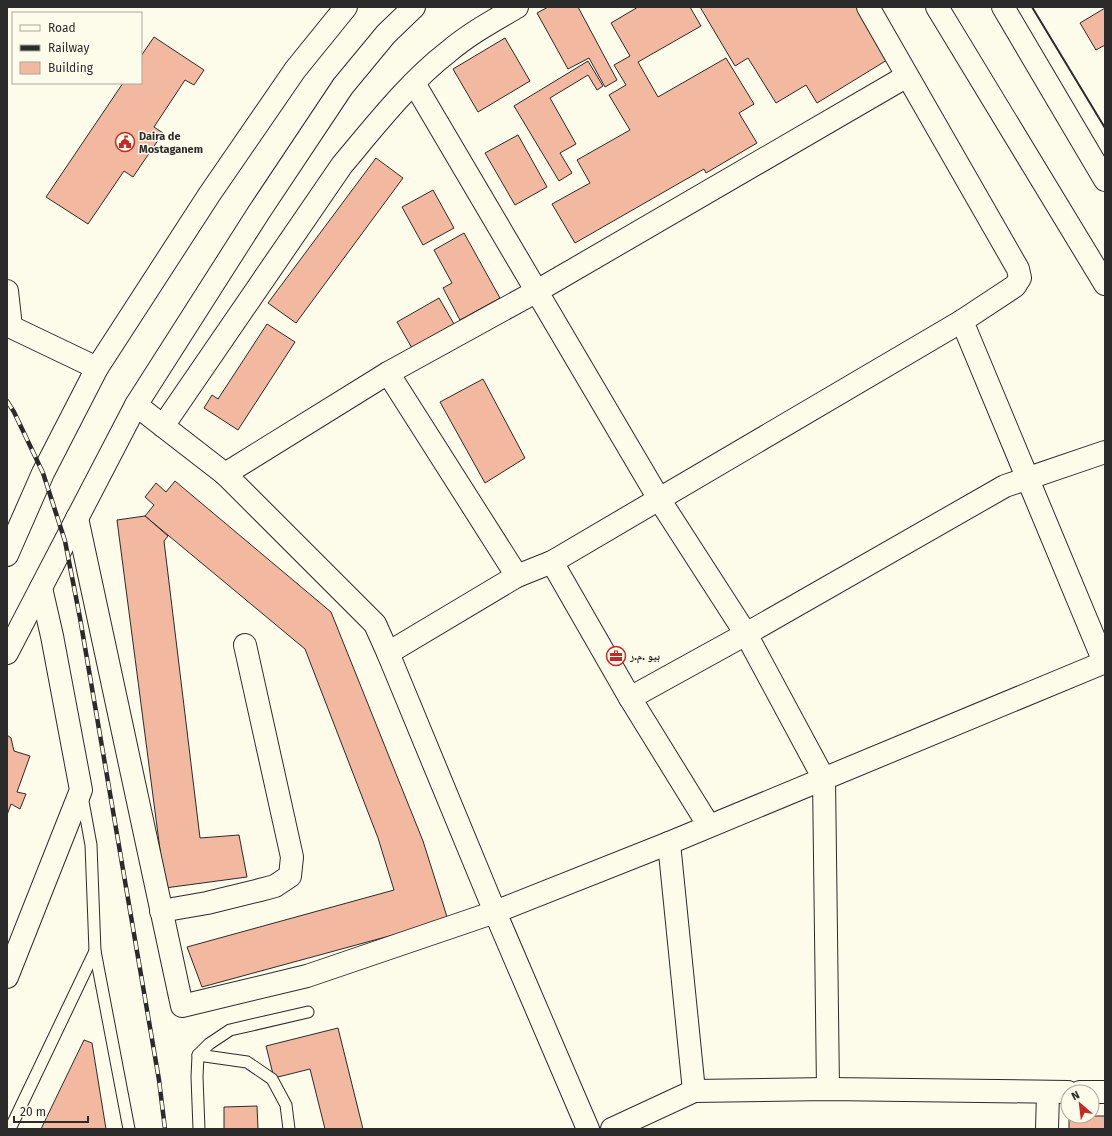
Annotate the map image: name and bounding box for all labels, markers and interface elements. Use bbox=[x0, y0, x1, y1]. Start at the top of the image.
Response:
legend bbox=[12, 12, 142, 84]
text: Road bbox=[48, 21, 76, 35]
text: Railway bbox=[48, 41, 89, 55]
text: Building bbox=[48, 61, 94, 75]
place label: Daira de Mostaganem bbox=[139, 130, 203, 156]
public building icon: Daira de Mostaganem bbox=[114, 131, 136, 153]
office icon: بيو .م.ر bbox=[605, 645, 627, 667]
place label: بيو .م.ر bbox=[629, 650, 660, 664]
north arrow bbox=[1060, 1084, 1100, 1124]
text: N bbox=[1069, 1088, 1082, 1103]
scale bar bbox=[14, 1098, 88, 1124]
text: 20 m bbox=[20, 1105, 46, 1119]

